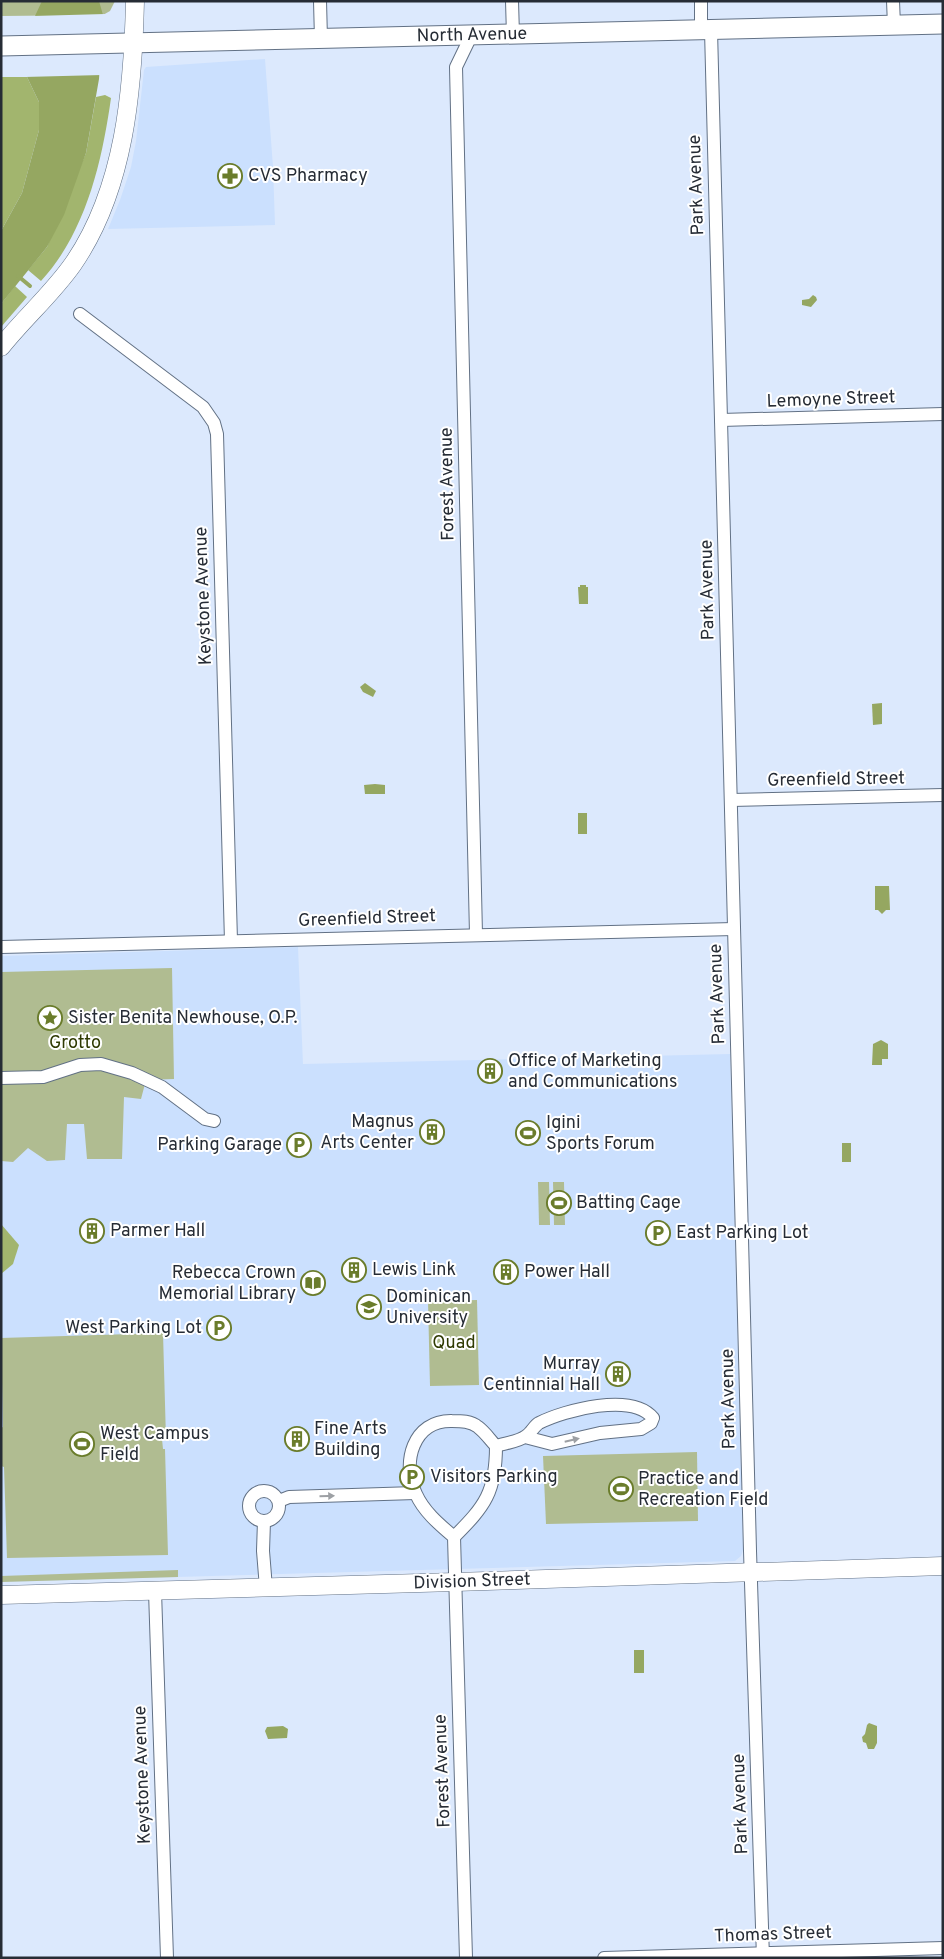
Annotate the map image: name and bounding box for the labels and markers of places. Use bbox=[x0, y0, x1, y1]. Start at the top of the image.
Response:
pharmacy icon: CVS Pharmacy bbox=[217, 163, 243, 189]
place label: CVS Pharmacy bbox=[248, 165, 368, 188]
place icon: Sister Benita Newhouse, O.P. bbox=[37, 1005, 63, 1031]
place label: Sister Benita Newhouse, O.P. bbox=[68, 1007, 298, 1030]
place label: Office of Marketing and Communications bbox=[508, 1050, 677, 1094]
building icon: Office of Marketing and Communications bbox=[477, 1058, 503, 1084]
place label: Magnus Arts Center bbox=[320, 1111, 414, 1155]
place label: Igini Sports Forum bbox=[546, 1112, 655, 1156]
building icon: Magnus Arts Center bbox=[419, 1119, 445, 1145]
sports icon: Igini Sports Forum bbox=[515, 1120, 541, 1146]
parking icon: Parking Garage bbox=[286, 1132, 312, 1158]
place label: Parking Garage bbox=[157, 1134, 282, 1157]
sports icon: Batting Cage bbox=[546, 1190, 572, 1216]
place label: Batting Cage bbox=[576, 1192, 681, 1215]
building icon: Parmer Hall bbox=[79, 1218, 105, 1244]
place label: Parmer Hall bbox=[110, 1220, 205, 1243]
parking icon: East Parking Lot bbox=[645, 1220, 671, 1246]
place label: East Parking Lot bbox=[676, 1222, 809, 1245]
building icon: Lewis Link bbox=[341, 1257, 367, 1283]
place label: Lewis Link bbox=[372, 1259, 456, 1282]
building icon: Power Hall bbox=[493, 1259, 519, 1285]
place label: Power Hall bbox=[524, 1261, 610, 1284]
place label: Rebecca Crown Memorial Library bbox=[159, 1262, 296, 1306]
library icon: Rebecca Crown Memorial Library bbox=[300, 1270, 326, 1296]
place label: Dominican University bbox=[386, 1286, 471, 1330]
school or university icon: Dominican University bbox=[356, 1294, 382, 1320]
parking icon: West Parking Lot bbox=[206, 1315, 232, 1341]
place label: West Parking Lot bbox=[65, 1317, 202, 1340]
place label: Murray Centinnial Hall bbox=[483, 1353, 600, 1397]
building icon: Murray Centinnial Hall bbox=[605, 1361, 631, 1387]
place label: Fine Arts Building bbox=[314, 1418, 387, 1462]
place label: West Campus Field bbox=[100, 1423, 209, 1467]
building icon: Fine Arts Building bbox=[284, 1426, 310, 1452]
sports icon: West Campus Field bbox=[69, 1431, 95, 1457]
parking icon: Visitors Parking bbox=[399, 1464, 425, 1490]
place label: Visitors Parking bbox=[430, 1466, 558, 1489]
place label: Practice and Recreation Field bbox=[638, 1468, 768, 1512]
sports icon: Practice and Recreation Field bbox=[608, 1476, 634, 1502]

